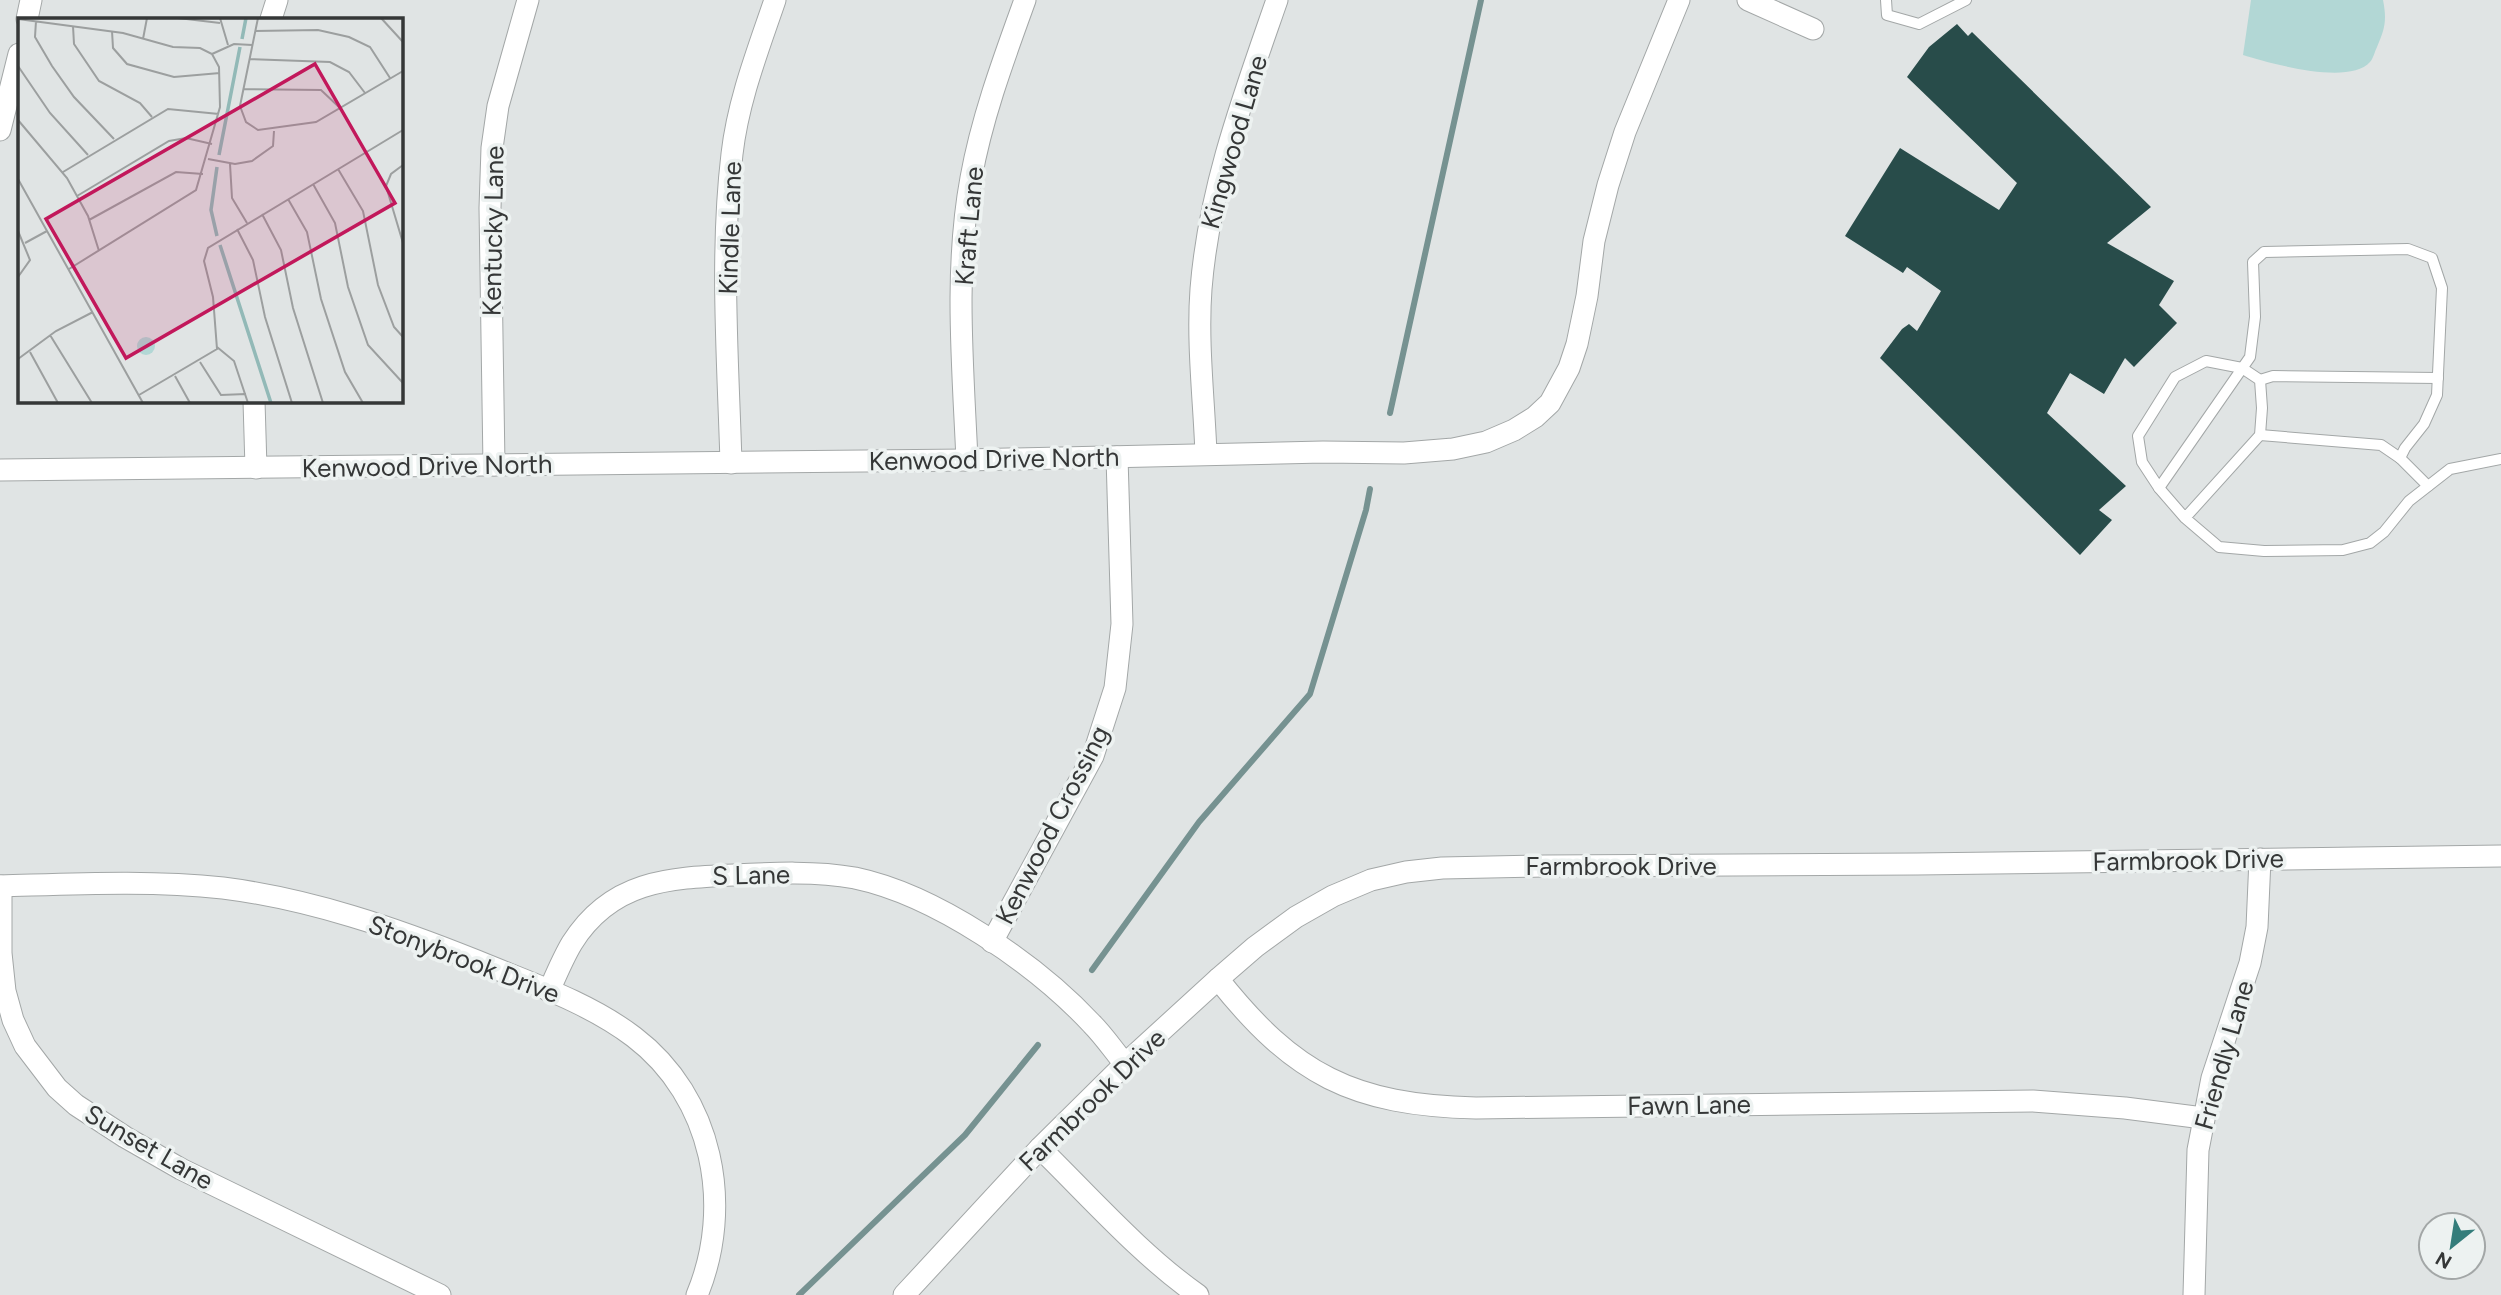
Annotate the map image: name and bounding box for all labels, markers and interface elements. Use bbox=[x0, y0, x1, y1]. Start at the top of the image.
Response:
inset map bbox=[18, 18, 402, 402]
street label: Kingwood Lane bbox=[1194, 52, 1274, 232]
street label: Kentucky Lane bbox=[476, 145, 510, 317]
street label: Kindle Lane bbox=[712, 161, 748, 295]
street label: Kraft Lane bbox=[948, 165, 990, 287]
street label: Kenwood Drive North bbox=[868, 441, 1120, 477]
street label: Kenwood Drive North bbox=[301, 448, 553, 484]
street label: Kenwood Crossing bbox=[988, 720, 1116, 930]
street label: Farmbrook Drive bbox=[2092, 842, 2284, 878]
street label: Farmbrook Drive bbox=[1525, 850, 1717, 882]
street label: S Lane bbox=[712, 858, 790, 892]
street label: Stonybrook Drive bbox=[364, 908, 564, 1010]
street label: Friendly Lane bbox=[2187, 977, 2261, 1133]
street label: Farmbrook Drive bbox=[1012, 1022, 1172, 1178]
street label: Fawn Lane bbox=[1627, 1088, 1751, 1122]
street label: Sunset Lane bbox=[79, 1097, 219, 1197]
north arrow bbox=[2417, 1211, 2487, 1281]
text: N bbox=[2432, 1247, 2456, 1274]

